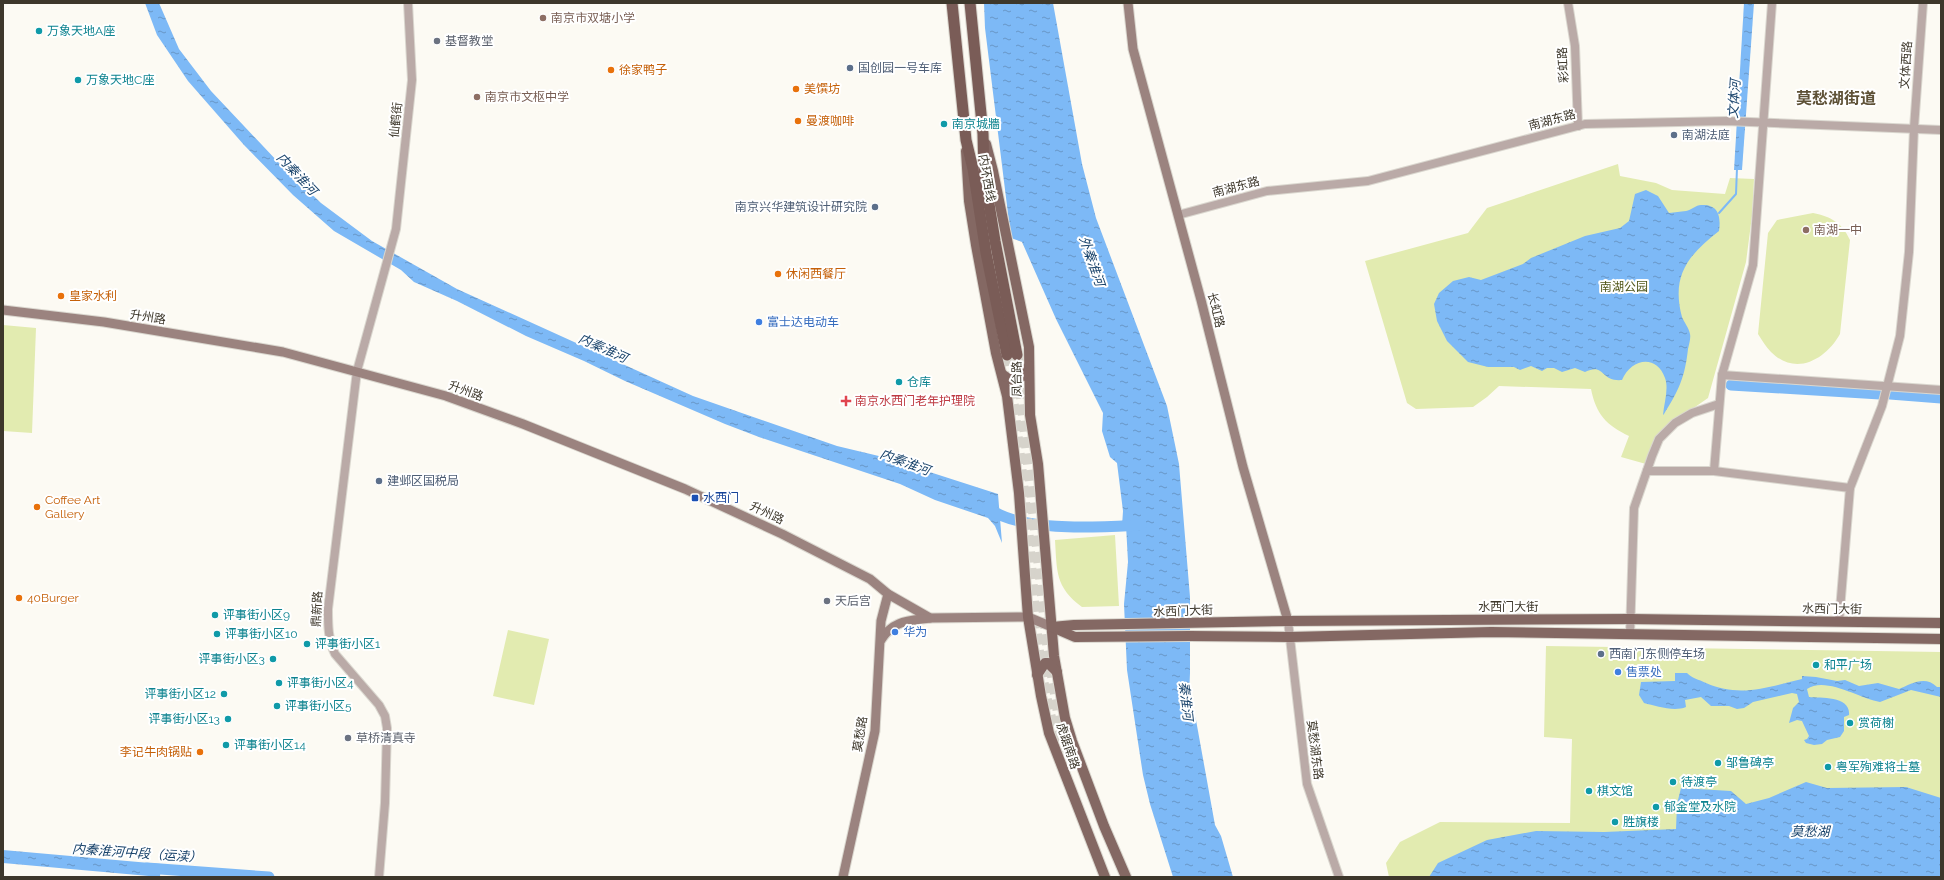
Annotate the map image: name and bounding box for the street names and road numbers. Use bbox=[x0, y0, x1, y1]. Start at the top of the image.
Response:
street label: 文体西路 bbox=[1897, 41, 1915, 89]
street label: 彩虹路 bbox=[1555, 47, 1571, 83]
street label: 仙鹤街 bbox=[387, 101, 405, 139]
street label: 南湖东路 bbox=[1527, 107, 1577, 133]
street label: 内环西线 bbox=[976, 153, 998, 203]
street label: 南湖东路 bbox=[1211, 174, 1261, 200]
street label: 长虹路 bbox=[1205, 291, 1227, 329]
street label: 升州路 bbox=[129, 307, 167, 327]
street label: 凤台路 bbox=[1010, 361, 1024, 397]
street label: 升州路 bbox=[447, 378, 485, 404]
street label: 升州路 bbox=[748, 499, 786, 527]
street label: 鼎新路 bbox=[309, 591, 325, 627]
street label: 水西门大街 bbox=[1478, 600, 1538, 614]
street label: 水西门大街 bbox=[1802, 601, 1862, 617]
street label: 水西门大街 bbox=[1153, 603, 1213, 619]
street label: 莫愁路 bbox=[850, 715, 870, 753]
street label: 莫愁湖东路 bbox=[1304, 719, 1326, 781]
street label: 虎踞南路 bbox=[1054, 721, 1082, 771]

